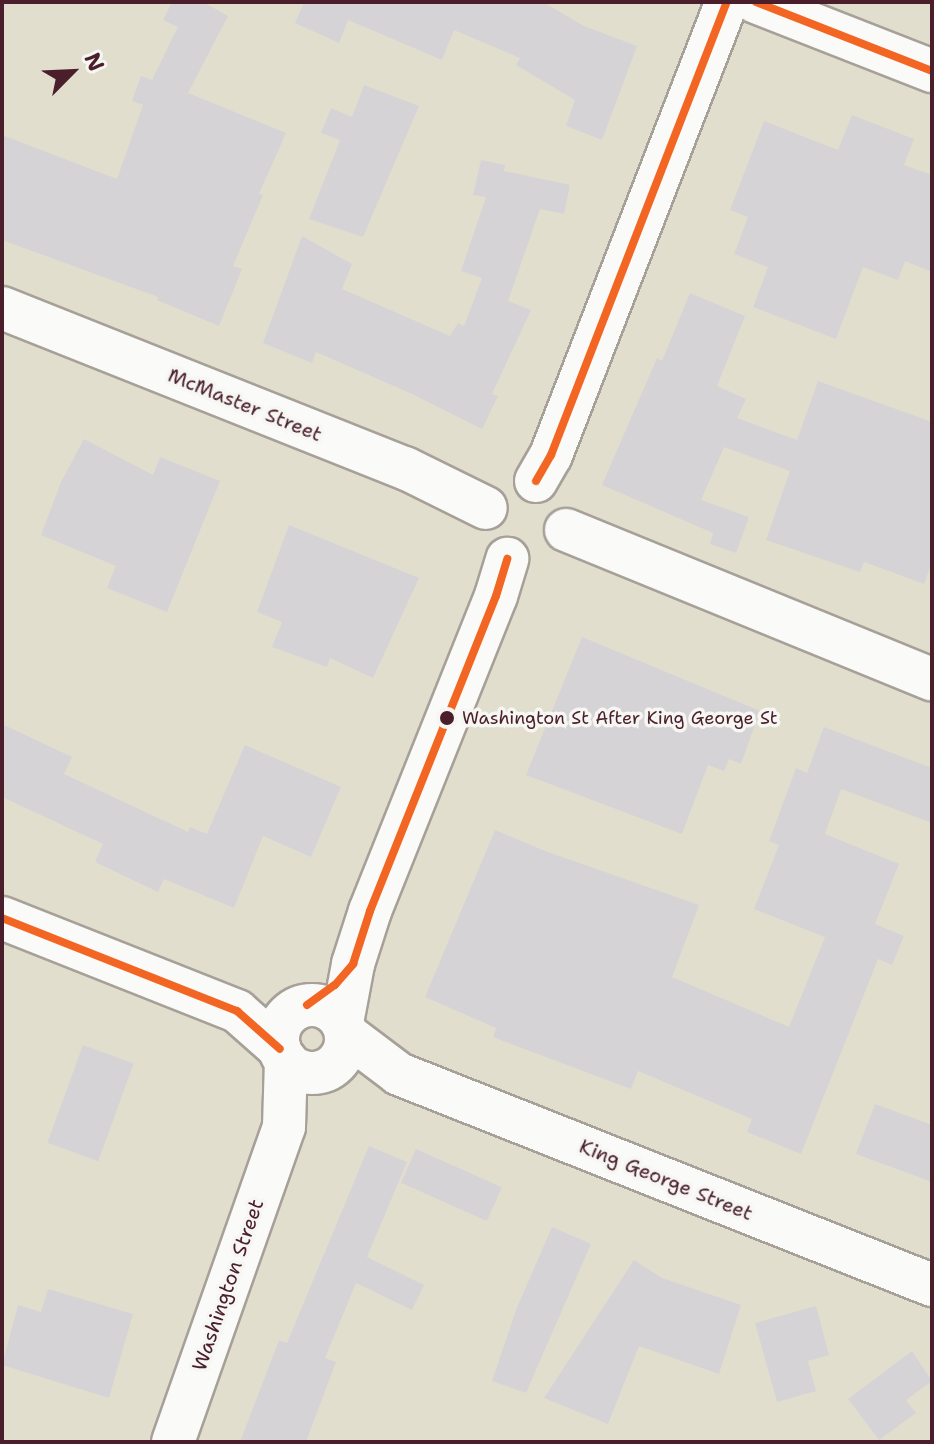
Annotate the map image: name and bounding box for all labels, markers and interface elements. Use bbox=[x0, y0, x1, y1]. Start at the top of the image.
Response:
north arrow bbox=[32, 32, 112, 112]
text: N bbox=[78, 48, 111, 76]
street label: McMaster Street bbox=[164, 363, 326, 447]
place label: Washington St After King George St bbox=[462, 707, 778, 729]
marker: Washington St After King George St bbox=[439, 710, 455, 726]
street label: King George Street bbox=[576, 1134, 756, 1226]
street label: Washington Street bbox=[187, 1196, 269, 1374]

